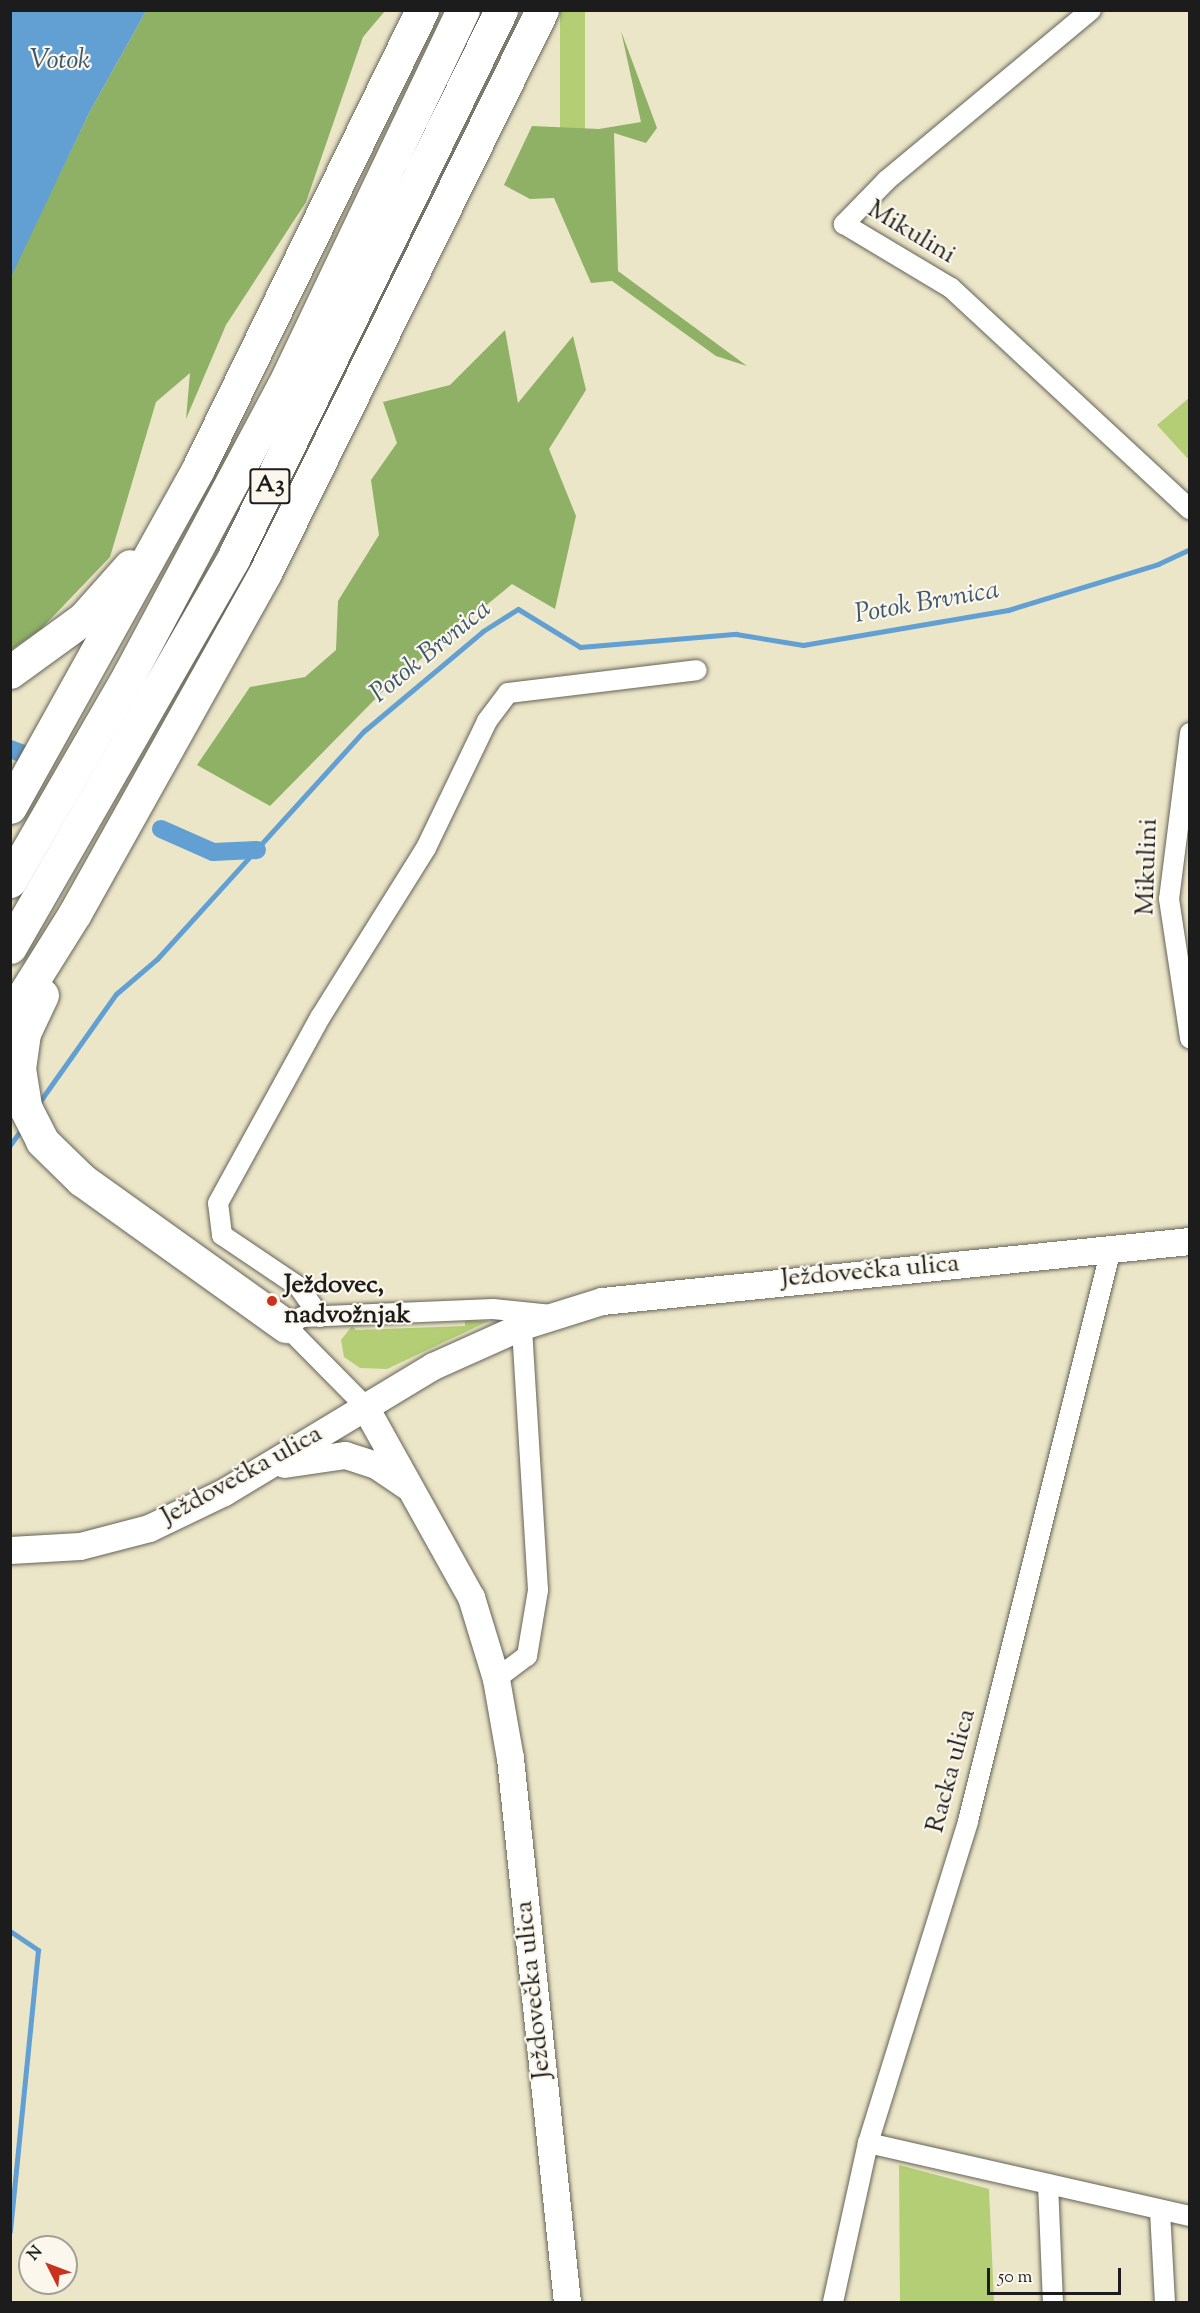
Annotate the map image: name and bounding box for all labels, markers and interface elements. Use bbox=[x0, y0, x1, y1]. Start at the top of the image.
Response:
water label: Votok bbox=[30, 46, 90, 78]
street label: Mikulini bbox=[861, 195, 961, 271]
road number: A3 bbox=[249, 465, 291, 507]
water label: Potok Brvnica bbox=[852, 574, 1002, 632]
water label: Potok Brvnica bbox=[364, 594, 498, 710]
street label: Mikulini bbox=[1131, 818, 1165, 916]
street label: Ježdovečka ulica bbox=[780, 1249, 960, 1295]
place label: Ježdovec, nadvožnjak bbox=[284, 1270, 411, 1332]
marker: Ježdovec, nadvožnjak bbox=[265, 1294, 279, 1308]
street label: Ježdovečka ulica bbox=[156, 1419, 328, 1533]
street label: Racka ulica bbox=[921, 1706, 983, 1836]
street label: Ježdovečka ulica bbox=[509, 1899, 559, 2081]
north arrow bbox=[18, 2235, 78, 2295]
text: N bbox=[23, 2242, 49, 2266]
scale bar bbox=[990, 2256, 1124, 2294]
text: 50 m bbox=[998, 2265, 1032, 2291]

